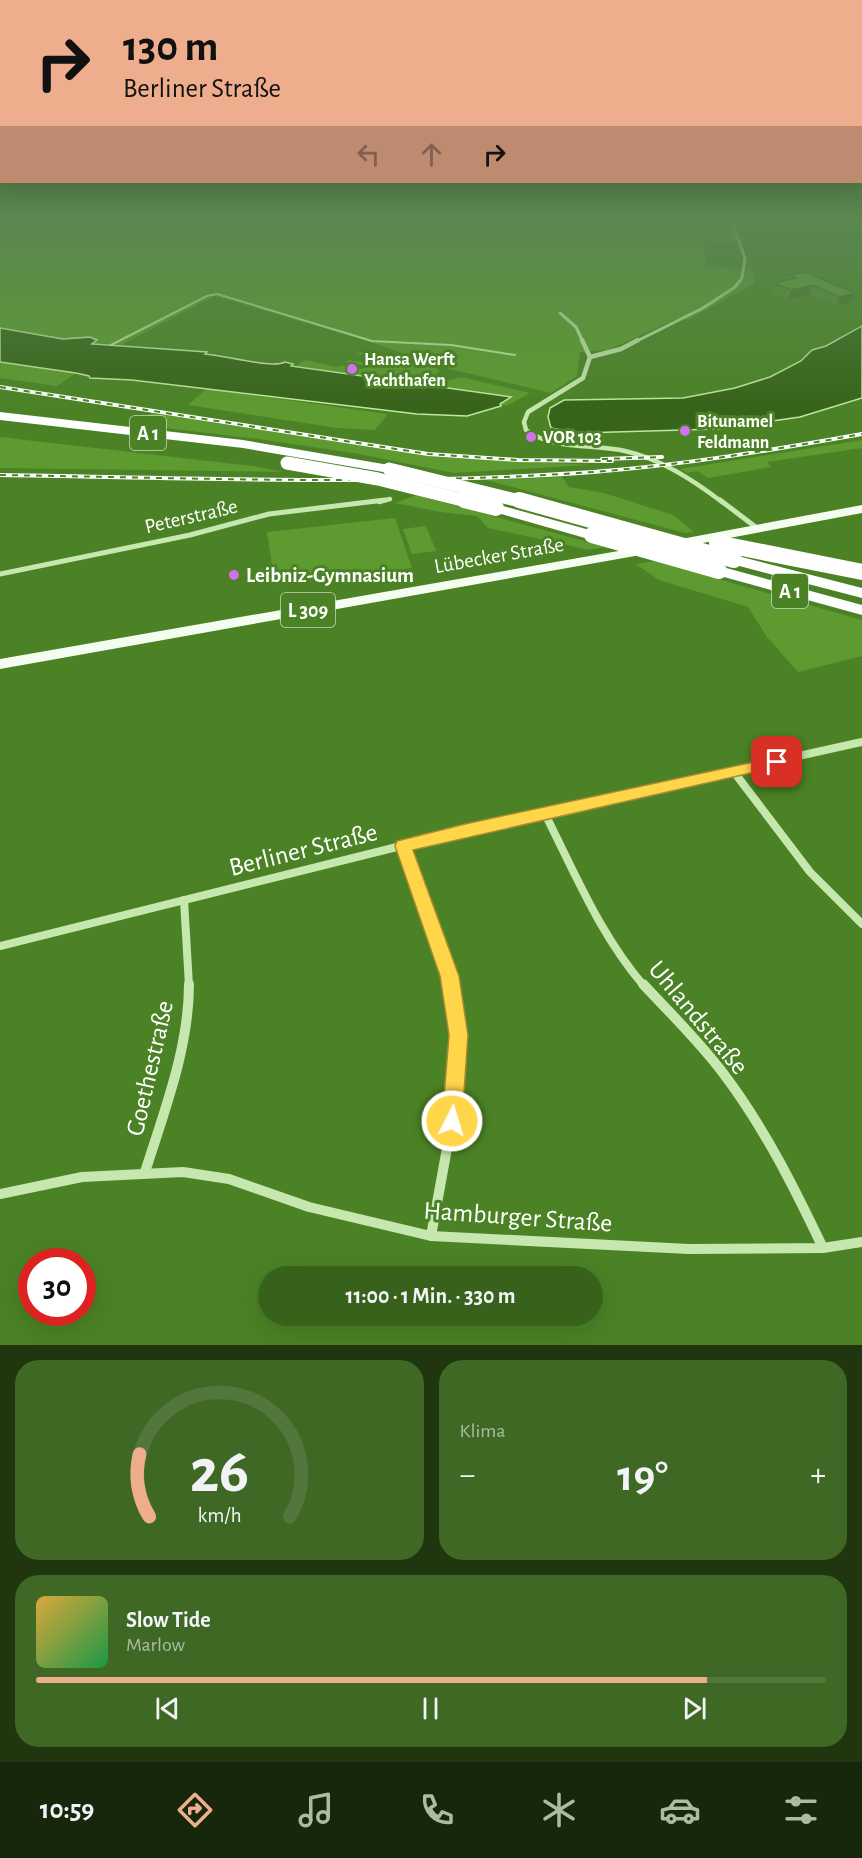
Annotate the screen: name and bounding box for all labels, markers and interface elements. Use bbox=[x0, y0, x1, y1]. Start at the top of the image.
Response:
icon: right bbox=[24, 24, 102, 102]
text: 130 m bbox=[123, 26, 218, 68]
text: Berliner Straße bbox=[123, 75, 281, 102]
icon: left bbox=[352, 138, 385, 171]
icon: ahead bbox=[415, 138, 448, 171]
icon: right bbox=[478, 138, 511, 171]
place label: Hansa Werft Yachthafen bbox=[364, 351, 455, 390]
marker: Hansa Werft Yachthafen bbox=[345, 362, 359, 376]
place label: Bitunamel Feldmann bbox=[697, 413, 773, 452]
road number: A 1 bbox=[130, 416, 166, 450]
marker: Bitunamel Feldmann bbox=[678, 424, 692, 438]
place label: VOR 103 bbox=[543, 429, 602, 447]
marker: VOR 103 bbox=[524, 430, 538, 444]
street label: Peterstraße bbox=[143, 496, 240, 537]
street label: Lübecker Straße bbox=[433, 534, 566, 577]
place label: Leibniz-Gymnasium bbox=[246, 565, 414, 586]
marker: Leibniz-Gymnasium bbox=[227, 568, 241, 582]
road number: A 1 bbox=[772, 574, 808, 608]
road number: L 309 bbox=[281, 593, 335, 627]
pin bbox=[751, 736, 802, 787]
icon: arrive bbox=[760, 745, 793, 778]
street label: Berliner Straße bbox=[226, 819, 380, 881]
street label: Uhlandstraße bbox=[644, 956, 753, 1079]
street label: Goethestraße bbox=[122, 998, 178, 1138]
position arrow bbox=[420, 1089, 484, 1153]
street label: Hamburger Straße bbox=[423, 1197, 613, 1237]
speed limit sign: 30 bbox=[18, 1248, 96, 1326]
text: 11:00 · 1 Min. · 330 m bbox=[346, 1285, 515, 1307]
text: Klima bbox=[460, 1421, 505, 1441]
text: 26 bbox=[189, 1441, 249, 1503]
text: 19° bbox=[617, 1454, 668, 1499]
text: − bbox=[460, 1459, 475, 1492]
text: + bbox=[810, 1459, 826, 1492]
text: km/h bbox=[197, 1505, 241, 1526]
text: Slow Tide bbox=[126, 1609, 211, 1631]
text: Marlow bbox=[126, 1635, 185, 1655]
icon: previous bbox=[151, 1692, 184, 1725]
icon: pause bbox=[414, 1692, 447, 1725]
icon: next bbox=[678, 1692, 711, 1725]
icon: directions bbox=[174, 1789, 216, 1831]
icon: music bbox=[295, 1789, 337, 1831]
icon: phone bbox=[416, 1789, 458, 1831]
icon: climate bbox=[538, 1789, 580, 1831]
icon: car bbox=[659, 1789, 701, 1831]
icon: filters bbox=[780, 1789, 822, 1831]
text: 10:59 bbox=[40, 1796, 94, 1823]

